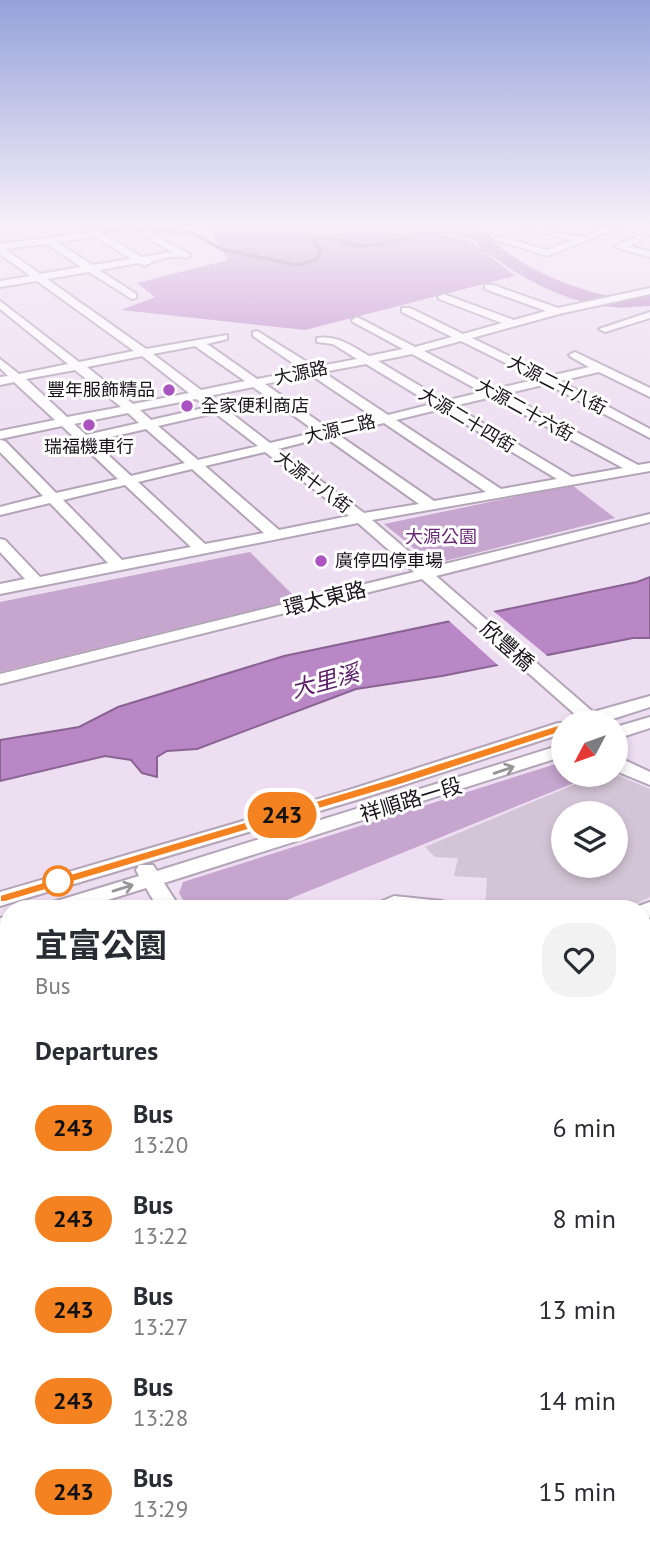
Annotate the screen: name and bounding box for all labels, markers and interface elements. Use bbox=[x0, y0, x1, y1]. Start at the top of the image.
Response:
street label: 大源二十八街 bbox=[504, 350, 611, 419]
street label: 大源路 bbox=[272, 356, 330, 389]
street label: 大源二十六街 bbox=[472, 373, 578, 446]
place label: 豐年服飾精品 bbox=[47, 378, 155, 401]
marker: 豐年服飾精品 bbox=[161, 382, 177, 398]
street label: 大源二十四街 bbox=[415, 382, 519, 457]
place label: 全家便利商店 bbox=[201, 394, 309, 417]
marker: 全家便利商店 bbox=[179, 398, 195, 414]
street label: 大源二路 bbox=[302, 409, 378, 448]
marker: 瑞福機車行 bbox=[81, 417, 97, 433]
place label: 瑞福機車行 bbox=[44, 435, 134, 458]
street label: 大源十八街 bbox=[270, 445, 356, 518]
park label: 大源公園 bbox=[405, 525, 477, 548]
place label: 廣停四停車場 bbox=[335, 549, 443, 572]
marker: 廣停四停車場 bbox=[313, 553, 329, 569]
street label: 環太東路 bbox=[281, 575, 369, 622]
street label: 欣豐橋 bbox=[475, 615, 540, 676]
water label: 大里溪 bbox=[288, 657, 365, 703]
north arrow bbox=[551, 710, 628, 788]
map controls bbox=[551, 710, 628, 878]
one-way arrow bbox=[493, 763, 515, 775]
street label: 祥順路一段 bbox=[357, 771, 465, 828]
line badge: 243 bbox=[242, 792, 322, 838]
text: 243 bbox=[262, 799, 302, 830]
button: layers bbox=[551, 801, 628, 878]
unlabelled marker bbox=[43, 866, 73, 896]
one-way arrow bbox=[112, 881, 134, 894]
text: 宜富公園 bbox=[35, 923, 167, 966]
button: heart bbox=[542, 923, 616, 997]
text: Bus bbox=[35, 971, 71, 1000]
text: Departures bbox=[35, 1034, 158, 1067]
text: Bus bbox=[133, 1097, 173, 1130]
text: 6 min bbox=[553, 1111, 616, 1144]
text: 243 bbox=[53, 1112, 94, 1143]
text: 13:20 bbox=[133, 1130, 188, 1159]
text: Bus bbox=[133, 1188, 173, 1221]
text: 8 min bbox=[553, 1202, 616, 1235]
text: 243 bbox=[53, 1203, 94, 1234]
text: 13:22 bbox=[133, 1221, 188, 1250]
text: Bus bbox=[133, 1279, 173, 1312]
text: 13 min bbox=[538, 1293, 616, 1326]
text: 243 bbox=[53, 1294, 94, 1325]
text: 13:27 bbox=[133, 1312, 188, 1341]
text: Bus bbox=[133, 1370, 173, 1403]
text: 14 min bbox=[538, 1384, 616, 1417]
text: 243 bbox=[53, 1385, 94, 1416]
text: 13:28 bbox=[133, 1403, 188, 1432]
text: Bus bbox=[133, 1461, 173, 1494]
text: 15 min bbox=[538, 1475, 616, 1508]
text: 243 bbox=[53, 1476, 94, 1507]
text: 13:29 bbox=[133, 1494, 188, 1523]

